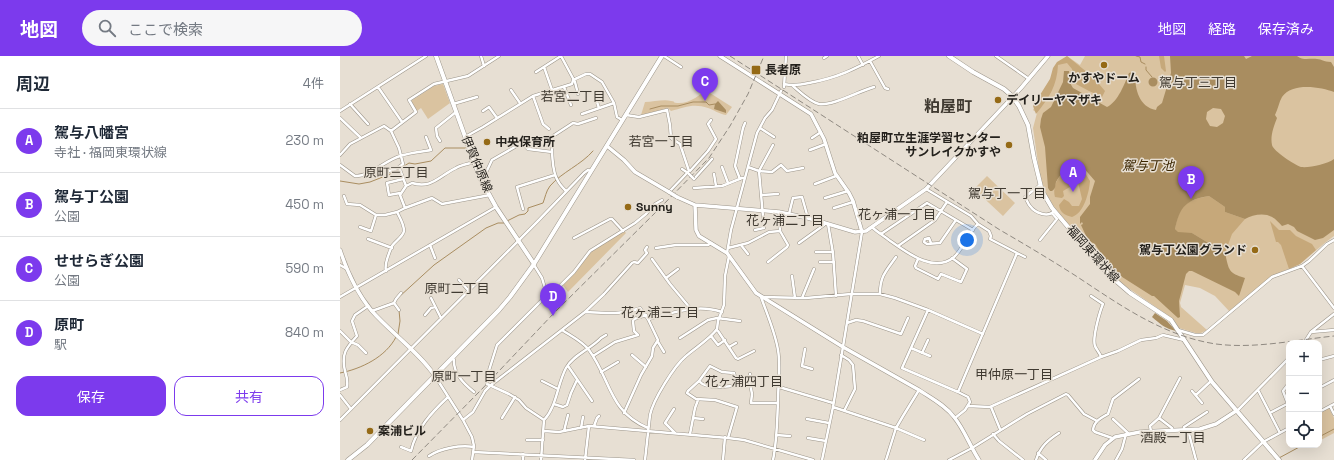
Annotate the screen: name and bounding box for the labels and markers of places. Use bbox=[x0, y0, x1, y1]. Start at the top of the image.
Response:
marker: かすやドーム bbox=[1099, 60, 1109, 70]
place label: 長者原 bbox=[765, 62, 801, 78]
marker: 長者原 bbox=[750, 64, 762, 76]
pin: C bbox=[692, 68, 718, 101]
place label: かすやドーム bbox=[1068, 70, 1140, 86]
place label: デイリーヤマザキ bbox=[1006, 92, 1102, 108]
marker: デイリーヤマザキ bbox=[993, 95, 1003, 105]
place label: 粕屋町立生涯学習センター サンレイクかすや bbox=[857, 130, 1001, 160]
place label: 中央保育所 bbox=[495, 134, 555, 150]
marker: 中央保育所 bbox=[482, 137, 492, 147]
marker: 粕屋町立生涯学習センター サンレイクかすや bbox=[1004, 140, 1014, 150]
pin: A bbox=[1060, 159, 1086, 192]
pin: B bbox=[1178, 166, 1204, 199]
place label: Sunny bbox=[636, 199, 673, 215]
marker: Sunny bbox=[623, 202, 633, 212]
place label: 駕与丁公園グランド bbox=[1139, 242, 1247, 258]
marker: 駕与丁公園グランド bbox=[1250, 245, 1260, 255]
pin: D bbox=[540, 283, 566, 316]
place label: 案浦ビル bbox=[378, 423, 426, 439]
marker: 案浦ビル bbox=[365, 426, 375, 436]

